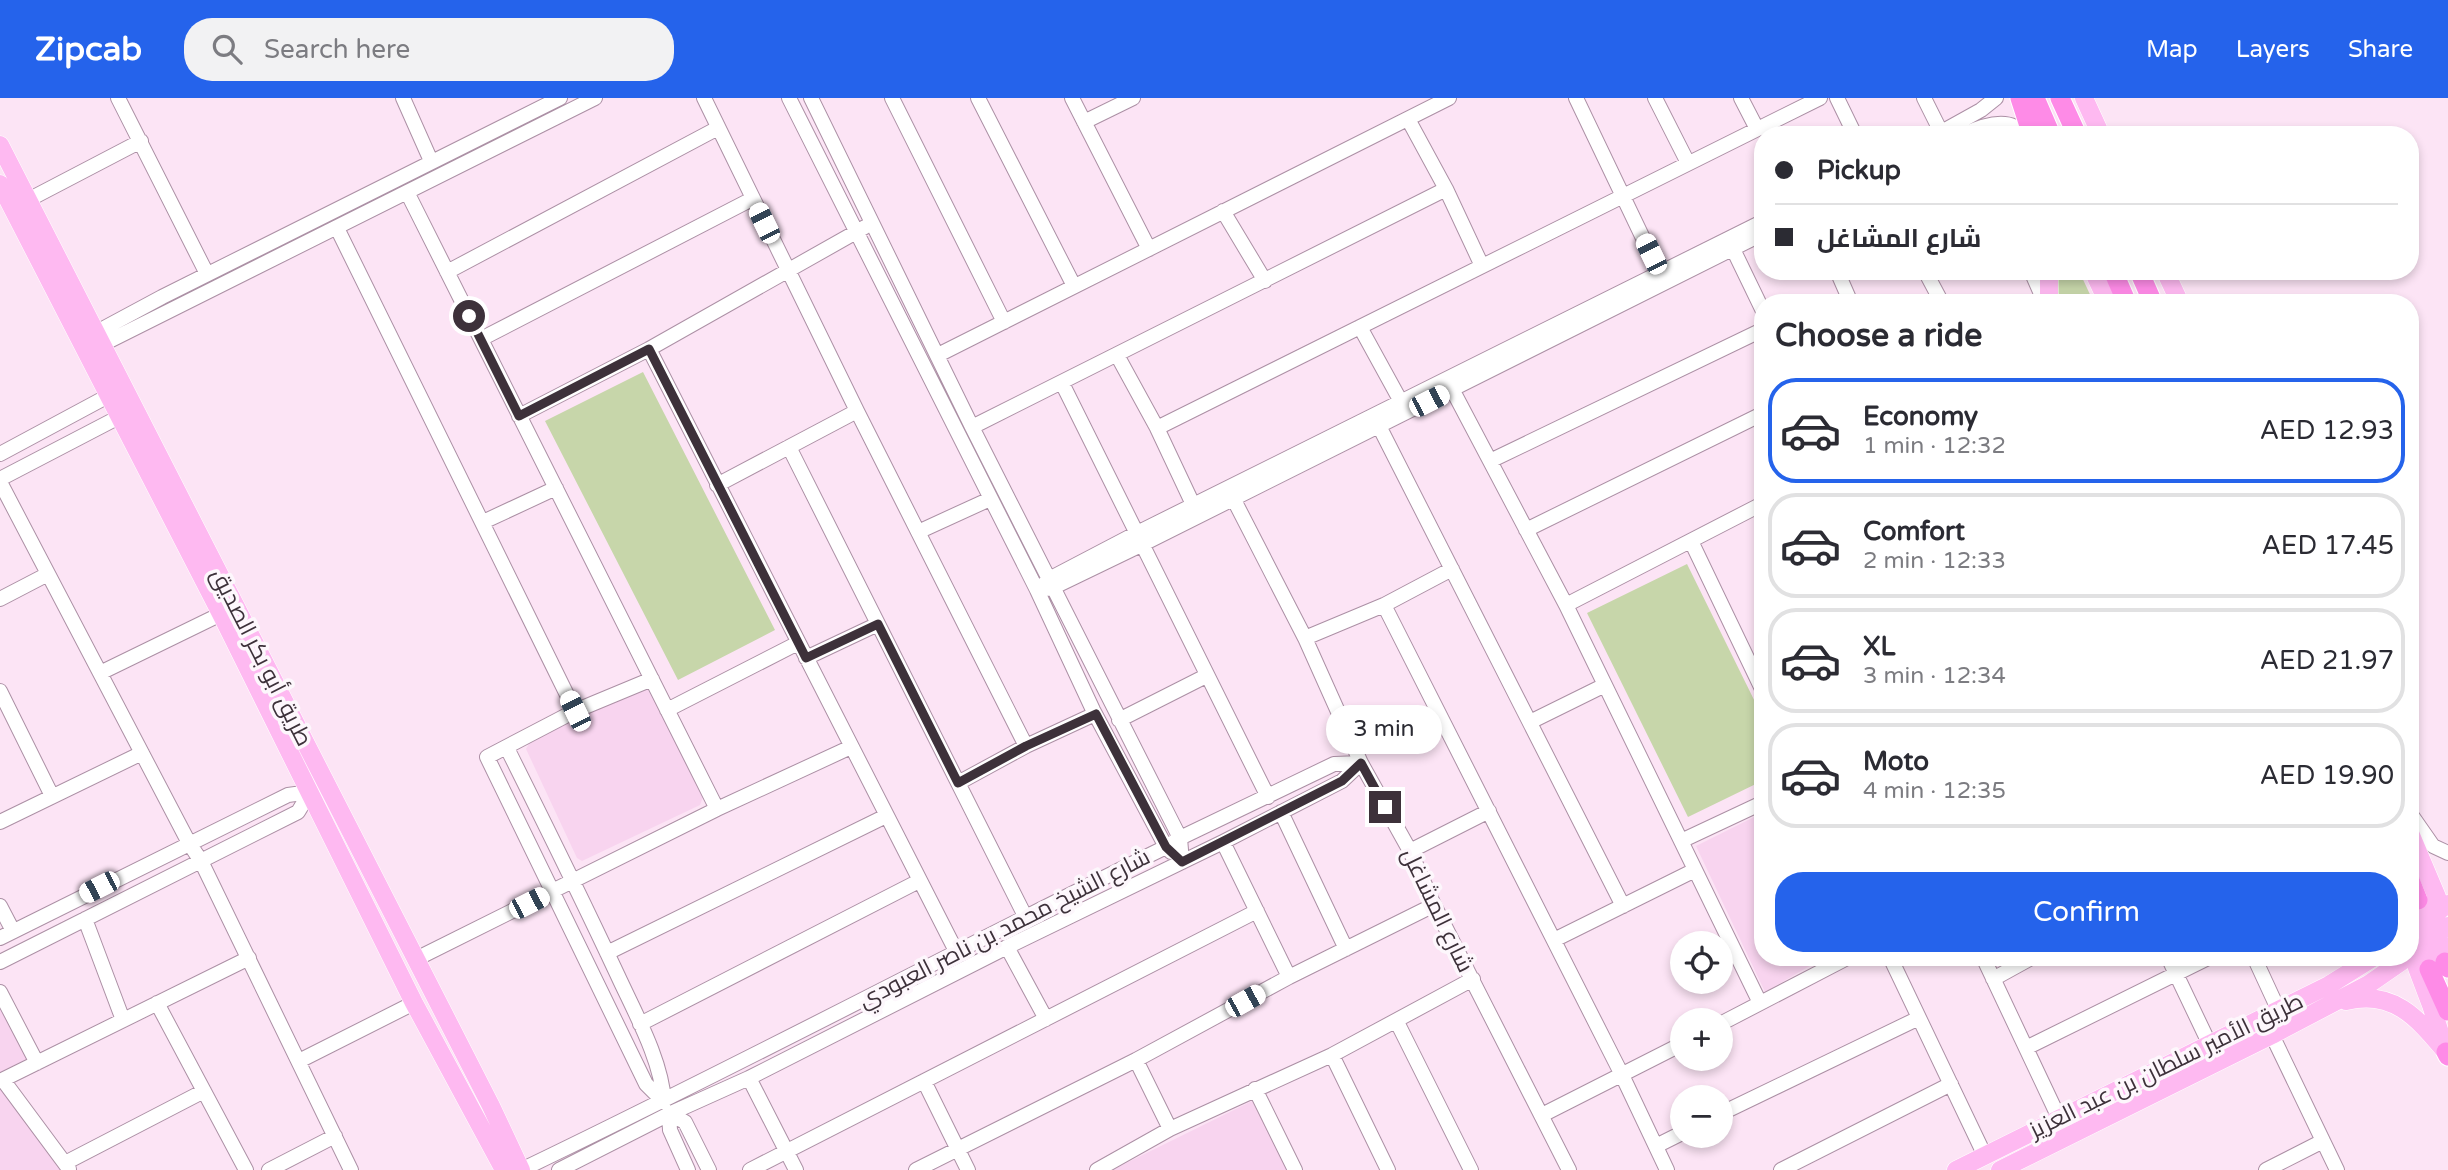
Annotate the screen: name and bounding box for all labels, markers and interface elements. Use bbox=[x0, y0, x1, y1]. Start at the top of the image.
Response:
search box bbox=[184, 18, 674, 81]
text: Zipcab bbox=[35, 30, 142, 69]
icon: search bbox=[208, 30, 246, 68]
text: Search here bbox=[264, 34, 410, 65]
text: Map bbox=[2146, 35, 2198, 64]
text: Layers bbox=[2236, 35, 2310, 64]
text: Share bbox=[2348, 35, 2413, 64]
text: Pickup bbox=[1817, 155, 1901, 186]
car bbox=[746, 200, 783, 246]
text: شارع المشاغل bbox=[1817, 223, 1981, 254]
car bbox=[1633, 231, 1670, 277]
route start bbox=[453, 300, 485, 332]
text: Choose a ride bbox=[1775, 317, 1982, 355]
car bbox=[1406, 382, 1453, 420]
icon: car bbox=[1779, 399, 1842, 462]
text: Economy bbox=[1863, 401, 1978, 432]
text: AED 12.93 bbox=[2260, 415, 2394, 446]
text: 1 min · 12:32 bbox=[1863, 432, 2006, 460]
icon: car bbox=[1779, 514, 1842, 577]
text: Comfort bbox=[1863, 516, 1965, 547]
text: AED 17.45 bbox=[2261, 530, 2394, 561]
text: 2 min · 12:33 bbox=[1863, 547, 2006, 575]
street label: طريق أبو بكر الصديق bbox=[204, 563, 320, 751]
icon: car bbox=[1779, 629, 1842, 692]
text: XL bbox=[1863, 631, 1895, 662]
text: AED 21.97 bbox=[2260, 645, 2394, 676]
text: 3 min · 12:34 bbox=[1863, 662, 2006, 690]
car bbox=[557, 688, 594, 734]
callout: 3 min bbox=[1327, 706, 1443, 754]
text: 3 min bbox=[1353, 715, 1415, 743]
icon: car bbox=[1779, 744, 1842, 807]
text: Moto bbox=[1863, 746, 1929, 777]
text: AED 19.90 bbox=[2260, 760, 2394, 791]
text: 4 min · 12:35 bbox=[1863, 777, 2006, 805]
route end bbox=[1369, 791, 1401, 823]
street label: شارع الشيخ محمد بن ناصر العبودي bbox=[854, 843, 1156, 1017]
street label: شارع المشاغل bbox=[1394, 844, 1479, 978]
car bbox=[76, 868, 123, 906]
button: Confirm bbox=[1775, 872, 2398, 952]
car bbox=[506, 884, 553, 922]
map controls bbox=[1670, 931, 1733, 1148]
button: locate bbox=[1670, 931, 1733, 994]
car bbox=[1222, 982, 1269, 1020]
street label: طريق الأمير سلطان بن عبد العزيز bbox=[2023, 987, 2308, 1145]
button: + bbox=[1670, 1008, 1733, 1071]
button: − bbox=[1670, 1085, 1733, 1148]

